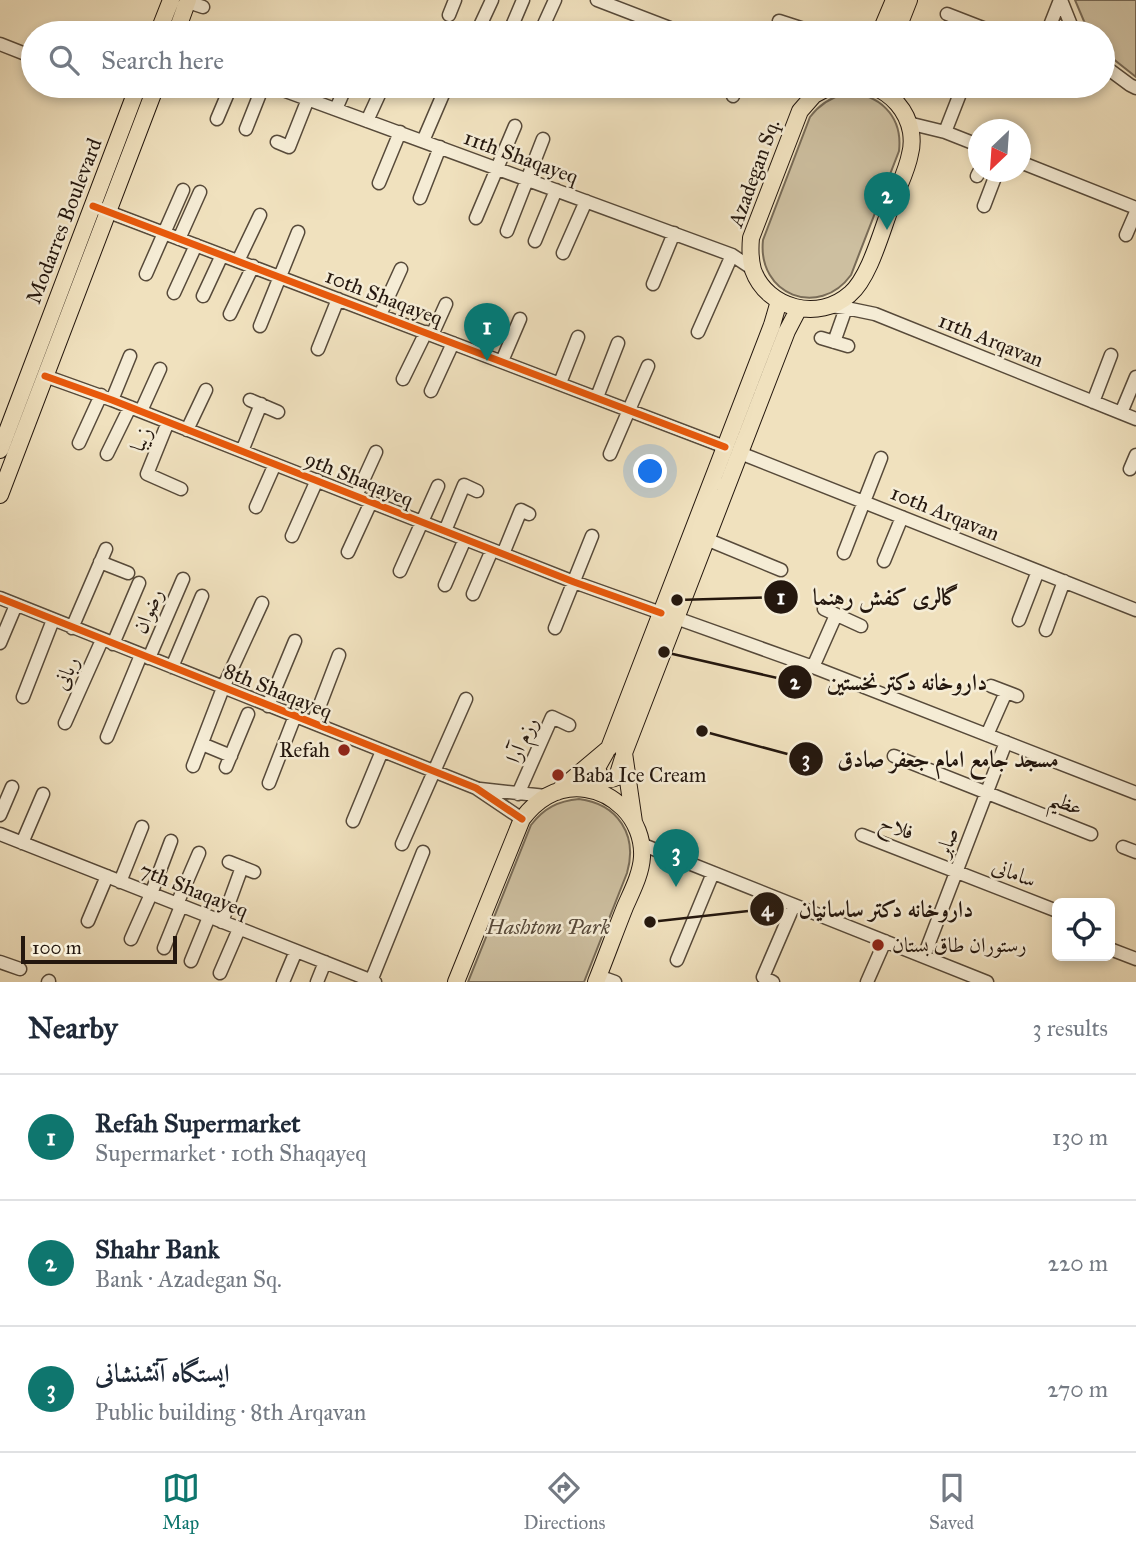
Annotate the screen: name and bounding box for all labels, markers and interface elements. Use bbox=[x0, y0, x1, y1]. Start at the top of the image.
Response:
search box bbox=[21, 21, 1115, 98]
icon: search bbox=[45, 41, 83, 79]
text: Search here bbox=[101, 44, 224, 76]
street label: Azadegan Sq. bbox=[722, 115, 786, 232]
north arrow bbox=[968, 119, 1031, 182]
street label: 11th Shaqayeq bbox=[460, 124, 583, 190]
street label: Modarres Boulevard bbox=[20, 134, 108, 308]
pin: 2 bbox=[864, 172, 910, 230]
street label: 10th Shaqayeq bbox=[322, 263, 447, 332]
pin: 1 bbox=[464, 303, 510, 361]
street label: 11th Arqavan bbox=[935, 307, 1047, 373]
street label: زیبا bbox=[124, 423, 158, 455]
street label: 9th Shaqayeq bbox=[301, 445, 418, 513]
your location bbox=[633, 454, 667, 488]
street label: 10th Arqavan bbox=[887, 479, 1003, 547]
callout: گالری کفش رهنما bbox=[763, 575, 973, 619]
text: گالری کفش رهنما bbox=[813, 583, 959, 613]
street label: رضوان bbox=[127, 584, 169, 638]
text: 1 bbox=[777, 584, 785, 610]
street label: ربانی bbox=[47, 652, 85, 694]
street label: 8th Shaqayeq bbox=[220, 658, 337, 725]
callout: داروخانه دکتر نخستین bbox=[778, 660, 1001, 704]
text: داروخانه دکتر نخستین bbox=[827, 668, 987, 696]
text: 2 bbox=[790, 669, 801, 695]
street label: رزم آرا bbox=[500, 713, 549, 769]
place label: Refah bbox=[279, 737, 330, 763]
callout: مسجد جامع امام جعفر صادق bbox=[788, 737, 1073, 781]
marker: Refah bbox=[336, 742, 352, 758]
text: مسجد جامع امام جعفر صادق bbox=[837, 745, 1059, 781]
text: 3 bbox=[802, 746, 810, 772]
place label: Baba Ice Cream bbox=[572, 762, 707, 788]
marker: Baba Ice Cream bbox=[550, 767, 566, 783]
street label: عظیم bbox=[1043, 785, 1086, 829]
street label: فلاح bbox=[874, 809, 918, 851]
street label: صابر bbox=[929, 824, 964, 862]
pin: 3 bbox=[653, 829, 699, 887]
street label: سامانی bbox=[988, 853, 1040, 893]
street label: 7th Shaqayeq bbox=[136, 856, 253, 924]
callout: داروخانه دکتر ساسانیان bbox=[750, 887, 988, 931]
text: داروخانه دکتر ساسانیان bbox=[799, 895, 973, 923]
text: 4 bbox=[761, 896, 774, 922]
map controls bbox=[1052, 898, 1115, 961]
button: locate bbox=[1052, 898, 1115, 961]
park label: Hashtom Park bbox=[485, 914, 611, 940]
place label: رستوران طاق بستان bbox=[892, 932, 1027, 958]
scale bar bbox=[21, 933, 177, 965]
text: 100 m bbox=[32, 936, 82, 959]
marker: رستوران طاق بستان bbox=[870, 937, 886, 953]
text: Nearby bbox=[28, 1010, 118, 1046]
text: 3 results bbox=[1032, 1014, 1108, 1042]
text: Refah Supermarket bbox=[95, 1107, 300, 1139]
text: 1 bbox=[46, 1123, 56, 1151]
text: 130 m bbox=[1052, 1123, 1108, 1151]
text: Supermarket · 10th Shaqayeq bbox=[95, 1139, 366, 1167]
text: Shahr Bank bbox=[95, 1233, 220, 1265]
text: 2 bbox=[45, 1249, 57, 1277]
text: 220 m bbox=[1048, 1249, 1108, 1277]
text: Bank · Azadegan Sq. bbox=[95, 1265, 282, 1293]
text: ایستگاه آتشنشانی bbox=[95, 1357, 230, 1389]
text: 3 bbox=[46, 1375, 56, 1403]
text: 270 m bbox=[1047, 1375, 1108, 1403]
text: Public building · 8th Arqavan bbox=[95, 1398, 366, 1426]
tab: Map bbox=[162, 1469, 200, 1534]
tab: Directions bbox=[523, 1469, 605, 1534]
tab: Saved bbox=[929, 1469, 974, 1534]

